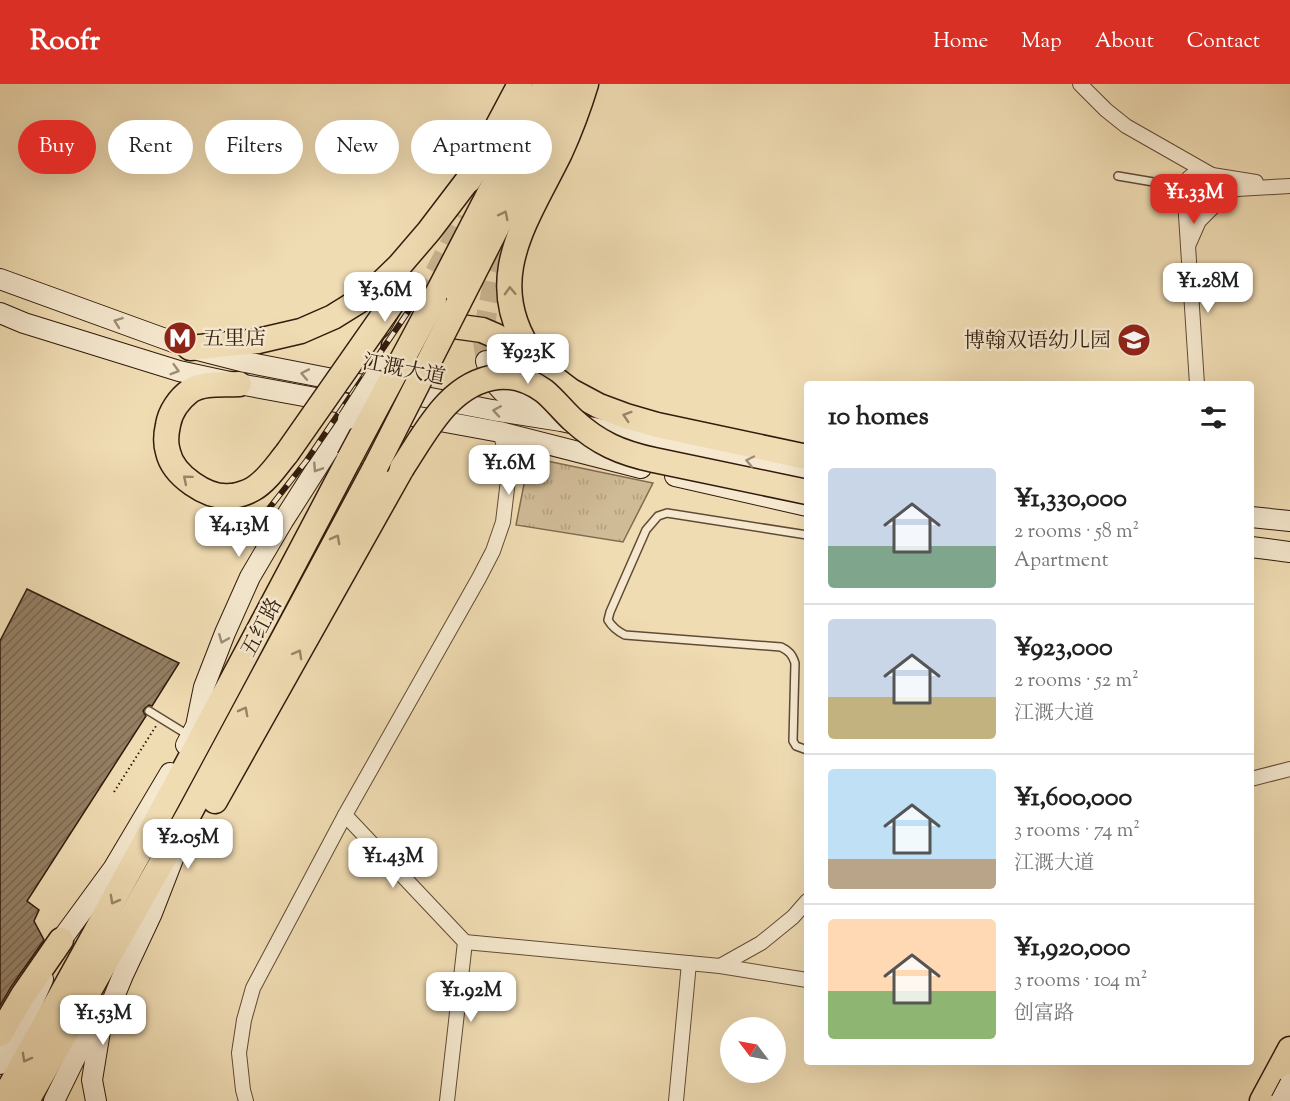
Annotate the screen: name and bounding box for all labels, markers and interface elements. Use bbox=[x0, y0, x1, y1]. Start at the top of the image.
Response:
text: Roofr bbox=[30, 22, 100, 62]
text: Home bbox=[933, 27, 988, 57]
text: Map bbox=[1021, 27, 1062, 57]
text: About bbox=[1095, 27, 1154, 57]
text: Contact bbox=[1187, 27, 1260, 57]
chip: Buy bbox=[18, 120, 96, 174]
chip: Rent bbox=[108, 120, 193, 174]
chip: Filters bbox=[205, 120, 303, 174]
chip: New bbox=[315, 120, 399, 174]
chip: Apartment bbox=[411, 120, 552, 174]
pin: ¥1.33M bbox=[1145, 174, 1243, 225]
text: ¥1.33M bbox=[1164, 179, 1224, 208]
one-way arrow bbox=[496, 210, 508, 221]
pin: ¥1.28M bbox=[1159, 263, 1257, 314]
text: ¥1.28M bbox=[1177, 268, 1239, 297]
pin: ¥3.6M bbox=[343, 272, 427, 323]
text: ¥3.6M bbox=[358, 277, 412, 306]
one-way arrow bbox=[504, 287, 517, 296]
one-way arrow bbox=[113, 316, 124, 329]
metro station icon: 五里店 bbox=[162, 320, 198, 356]
school or university icon: 博翰双语幼儿园 bbox=[1116, 322, 1152, 358]
place label: 五里店 bbox=[203, 325, 266, 355]
place label: 博翰双语幼儿园 bbox=[964, 327, 1111, 357]
pin: ¥923K bbox=[486, 334, 570, 385]
text: ¥923K bbox=[501, 339, 555, 368]
street label: 江溉大道 bbox=[360, 348, 448, 394]
one-way arrow bbox=[170, 362, 180, 375]
one-way arrow bbox=[301, 368, 311, 381]
text: 10 homes bbox=[828, 399, 929, 436]
icon: filters bbox=[1197, 401, 1230, 434]
one-way arrow bbox=[492, 405, 502, 418]
one-way arrow bbox=[622, 410, 633, 423]
pin: ¥1.6M bbox=[467, 445, 551, 496]
text: ¥1.6M bbox=[483, 450, 535, 479]
one-way arrow bbox=[745, 455, 755, 468]
one-way arrow bbox=[312, 462, 324, 472]
one-way arrow bbox=[183, 476, 194, 487]
text: ¥1,330,000 bbox=[1014, 481, 1127, 518]
icon: home bbox=[876, 492, 948, 564]
pin: ¥4.13M bbox=[190, 507, 288, 558]
text: ¥4.13M bbox=[209, 512, 269, 541]
text: 2 rooms · 58 m² bbox=[1014, 518, 1139, 547]
one-way arrow bbox=[329, 535, 341, 546]
text: Apartment bbox=[1014, 547, 1109, 576]
street label: 五红路 bbox=[235, 593, 291, 663]
text: ¥923,000 bbox=[1014, 630, 1113, 667]
one-way arrow bbox=[218, 632, 230, 643]
icon: home bbox=[876, 643, 948, 715]
one-way arrow bbox=[290, 649, 302, 660]
text: 2 rooms · 52 m² bbox=[1014, 667, 1139, 696]
text: 江溉大道 bbox=[1014, 700, 1094, 729]
one-way arrow bbox=[237, 707, 248, 718]
text: ¥1,600,000 bbox=[1014, 780, 1132, 817]
icon: home bbox=[876, 793, 948, 865]
text: 3 rooms · 74 m² bbox=[1014, 817, 1140, 846]
pin: ¥2.05M bbox=[139, 819, 237, 870]
text: ¥2.05M bbox=[157, 824, 219, 853]
pin: ¥1.43M bbox=[344, 838, 442, 889]
text: ¥1.43M bbox=[362, 843, 424, 872]
text: 江溉大道 bbox=[1014, 850, 1094, 879]
one-way arrow bbox=[110, 893, 121, 904]
text: ¥1,920,000 bbox=[1014, 930, 1130, 967]
icon: home bbox=[876, 943, 948, 1015]
text: 3 rooms · 104 m² bbox=[1014, 967, 1148, 996]
pin: ¥1.92M bbox=[422, 972, 520, 1023]
text: ¥1.92M bbox=[440, 977, 502, 1006]
pin: ¥1.53M bbox=[54, 995, 152, 1046]
text: ¥1.53M bbox=[74, 1000, 132, 1029]
text: 创富路 bbox=[1014, 1000, 1074, 1029]
north arrow bbox=[720, 1017, 786, 1083]
map controls bbox=[720, 1017, 786, 1083]
one-way arrow bbox=[22, 1052, 33, 1063]

